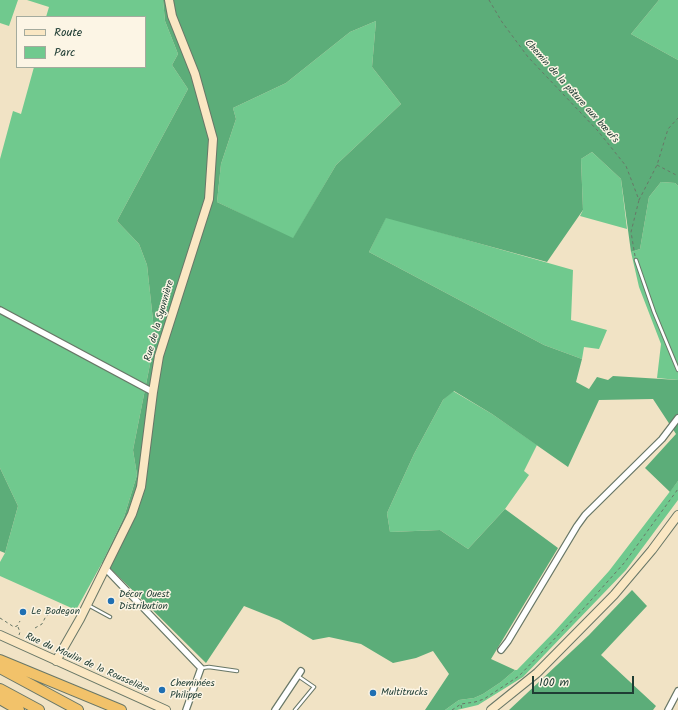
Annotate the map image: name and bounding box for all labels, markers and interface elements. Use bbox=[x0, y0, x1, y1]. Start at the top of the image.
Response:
legend bbox=[16, 16, 146, 68]
text: Route bbox=[54, 23, 82, 42]
street label: Chemin de la pâture aux bœufs bbox=[521, 38, 621, 146]
text: Parc bbox=[54, 43, 75, 62]
street label: Rue de la Syonnière bbox=[143, 279, 177, 363]
place label: Décor Ouest Distribution bbox=[119, 589, 170, 612]
marker: Décor Ouest Distribution bbox=[106, 596, 116, 606]
place label: Le Bodegon bbox=[31, 606, 80, 618]
marker: Le Bodegon bbox=[18, 607, 28, 617]
street label: Rue du Moulin de la Rousselière bbox=[23, 631, 151, 697]
scale bar bbox=[534, 668, 636, 694]
text: 100 m bbox=[539, 673, 569, 692]
place label: Cheminées Philippe bbox=[170, 678, 215, 702]
marker: Cheminées Philippe bbox=[157, 685, 167, 695]
place label: Multitrucks bbox=[381, 687, 428, 699]
marker: Multitrucks bbox=[368, 688, 378, 698]

